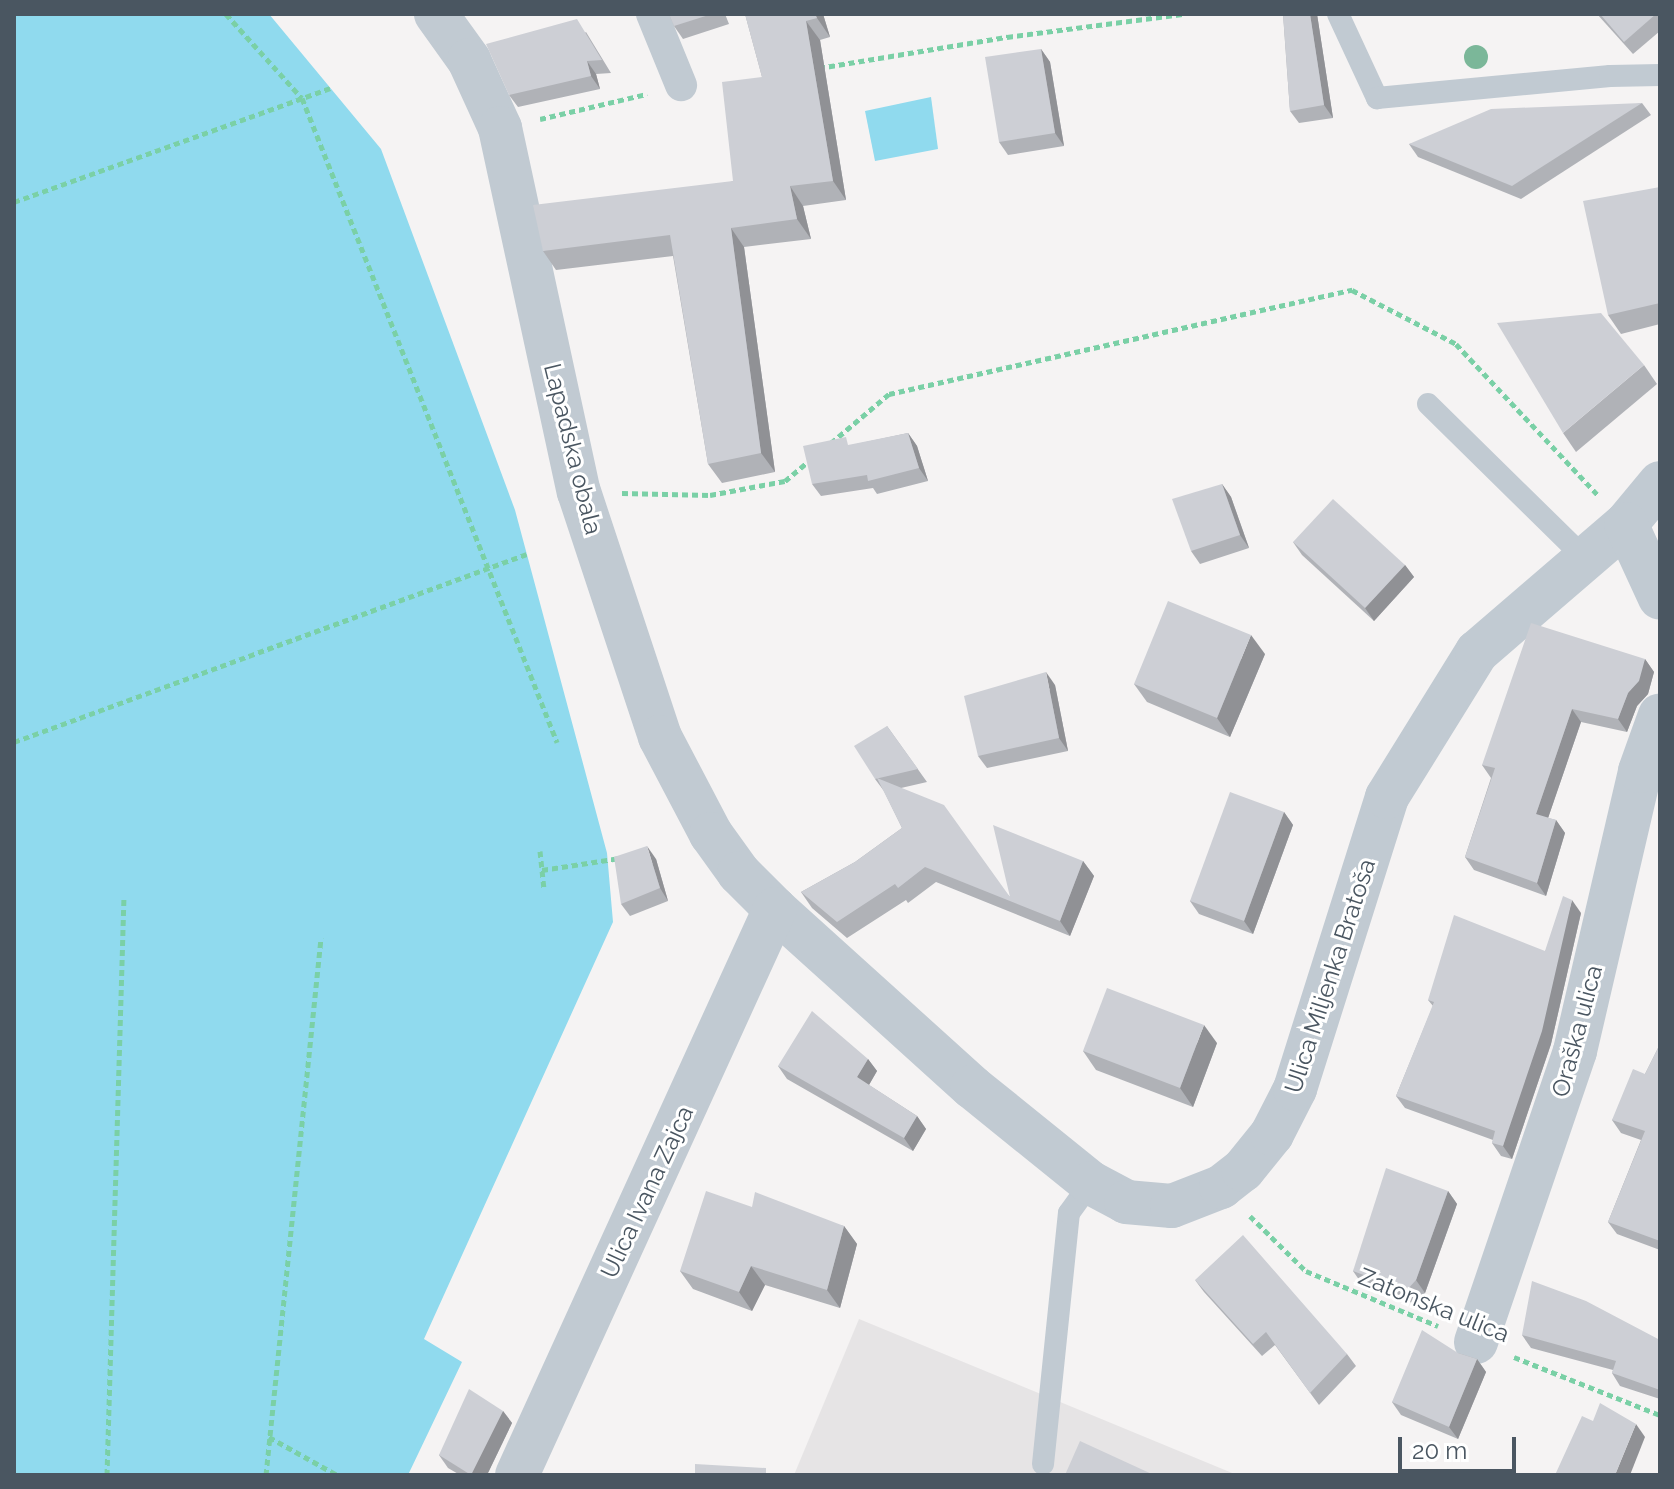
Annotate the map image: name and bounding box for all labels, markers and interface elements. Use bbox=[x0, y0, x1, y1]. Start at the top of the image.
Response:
street label: Lapadska obala bbox=[538, 361, 608, 537]
street label: Ulica Miljenka Bratoša bbox=[1279, 855, 1381, 1097]
street label: Oraška ulica bbox=[1546, 962, 1608, 1100]
street label: Ulica Ivana Zajca bbox=[595, 1101, 699, 1283]
street label: Zatonska ulica bbox=[1354, 1262, 1514, 1348]
scale bar bbox=[1402, 1421, 1520, 1471]
text: 20 m bbox=[1412, 1436, 1467, 1465]

